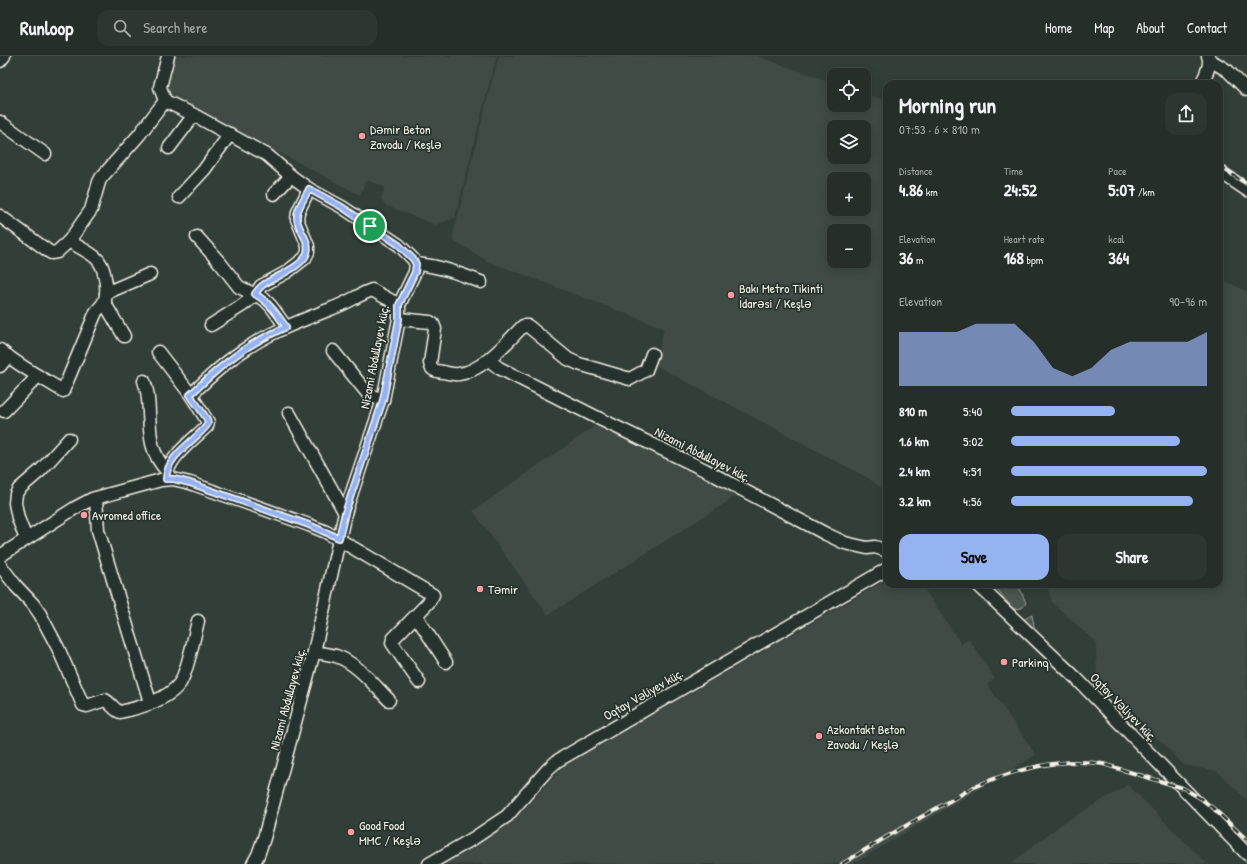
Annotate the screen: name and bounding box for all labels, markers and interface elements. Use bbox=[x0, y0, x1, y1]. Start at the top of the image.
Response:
search box bbox=[97, 10, 377, 46]
text: Runloop bbox=[20, 15, 73, 41]
icon: search bbox=[111, 17, 133, 39]
text: Search here bbox=[143, 17, 207, 38]
text: Home bbox=[1045, 18, 1072, 37]
text: Map bbox=[1094, 18, 1114, 37]
text: About bbox=[1136, 18, 1165, 37]
text: Contact bbox=[1187, 18, 1227, 37]
map controls bbox=[827, 68, 871, 268]
button: locate bbox=[827, 68, 871, 112]
text: Morning run bbox=[899, 90, 996, 120]
button: share bbox=[1165, 93, 1207, 135]
place label: Dəmir Beton Zavodu / Keşlə bbox=[370, 120, 442, 153]
button: layers bbox=[827, 120, 871, 164]
text: 07:53 · 6 × 810 m bbox=[899, 120, 980, 138]
marker: Dəmir Beton Zavodu / Keşlə bbox=[357, 131, 367, 141]
text: Distance bbox=[899, 164, 933, 178]
text: Time bbox=[1004, 164, 1023, 178]
text: Pace bbox=[1108, 164, 1127, 178]
button: + bbox=[827, 172, 871, 216]
text: 4.86 bbox=[899, 178, 923, 201]
text: 24:52 bbox=[1004, 178, 1037, 201]
text: 5:07 bbox=[1108, 178, 1136, 201]
text: km bbox=[923, 185, 938, 199]
text: /km bbox=[1136, 185, 1155, 199]
pin bbox=[353, 209, 387, 243]
icon: arrive bbox=[359, 215, 381, 237]
button: − bbox=[827, 224, 871, 268]
text: Elevation bbox=[899, 232, 936, 246]
text: Heart rate bbox=[1004, 232, 1045, 246]
text: kcal bbox=[1108, 232, 1124, 246]
text: 36 bbox=[899, 246, 913, 269]
text: 168 bbox=[1004, 246, 1024, 269]
text: 364 bbox=[1108, 246, 1129, 269]
text: m bbox=[913, 253, 923, 267]
text: bpm bbox=[1024, 253, 1043, 267]
place label: Bakı Metro Tikinti İdarəsi / Keşlə bbox=[739, 279, 823, 312]
marker: Bakı Metro Tikinti İdarəsi / Keşlə bbox=[726, 290, 736, 300]
text: Elevation bbox=[899, 292, 942, 310]
text: 90–96 m bbox=[1169, 292, 1207, 310]
street label: Nizami Abdullayev küç. bbox=[355, 303, 393, 410]
text: 810 m bbox=[899, 402, 927, 420]
text: 5:40 bbox=[963, 402, 982, 420]
street label: Nizami Abdullayev küç. bbox=[652, 422, 754, 486]
text: 1.6 km bbox=[899, 432, 929, 450]
text: 5:02 bbox=[963, 432, 983, 450]
text: 2.4 km bbox=[899, 462, 930, 480]
text: 4:51 bbox=[963, 462, 981, 480]
text: 3.2 km bbox=[899, 492, 931, 510]
text: 4:56 bbox=[963, 492, 982, 510]
place label: Avromed office bbox=[92, 506, 161, 524]
marker: Avromed office bbox=[79, 510, 89, 520]
button: Save bbox=[899, 534, 1049, 580]
button: Share bbox=[1057, 534, 1207, 580]
place label: Təmir bbox=[488, 580, 518, 598]
marker: Təmir bbox=[475, 584, 485, 594]
street label: Nizami Abdullayev küç. bbox=[265, 646, 309, 752]
place label: Parkinq bbox=[1012, 653, 1049, 671]
marker: Parkinq bbox=[999, 657, 1009, 667]
street label: Oqtay Vəliyev küç. bbox=[600, 664, 686, 724]
street label: Oqtay Vəliyev küç. bbox=[1086, 669, 1162, 746]
place label: Azkontakt Beton Zavodu / Keşlə bbox=[827, 720, 905, 753]
marker: Azkontakt Beton Zavodu / Keşlə bbox=[814, 731, 824, 741]
place label: Good Food MMC / Keşlə bbox=[359, 816, 421, 849]
marker: Good Food MMC / Keşlə bbox=[346, 827, 356, 837]

